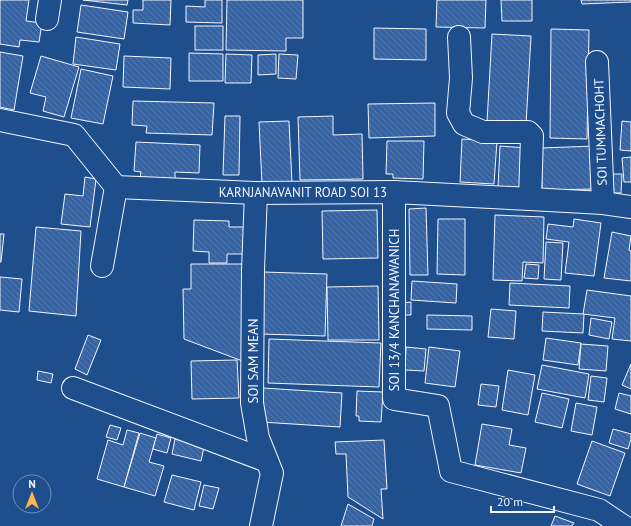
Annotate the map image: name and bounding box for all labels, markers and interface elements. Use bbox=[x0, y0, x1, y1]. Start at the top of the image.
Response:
street label: SOI TUMMACHOHT bbox=[590, 78, 611, 186]
street label: KARNJANAVANIT ROAD SOI 13 bbox=[219, 184, 387, 201]
street label: SOI 13/4 KANCHANAWANICH bbox=[386, 229, 403, 391]
street label: SOI SAM MEAN bbox=[245, 319, 262, 403]
north arrow bbox=[12, 474, 52, 514]
text: N bbox=[28, 477, 36, 491]
scale bar bbox=[491, 488, 554, 514]
text: 20 m bbox=[497, 494, 523, 509]

